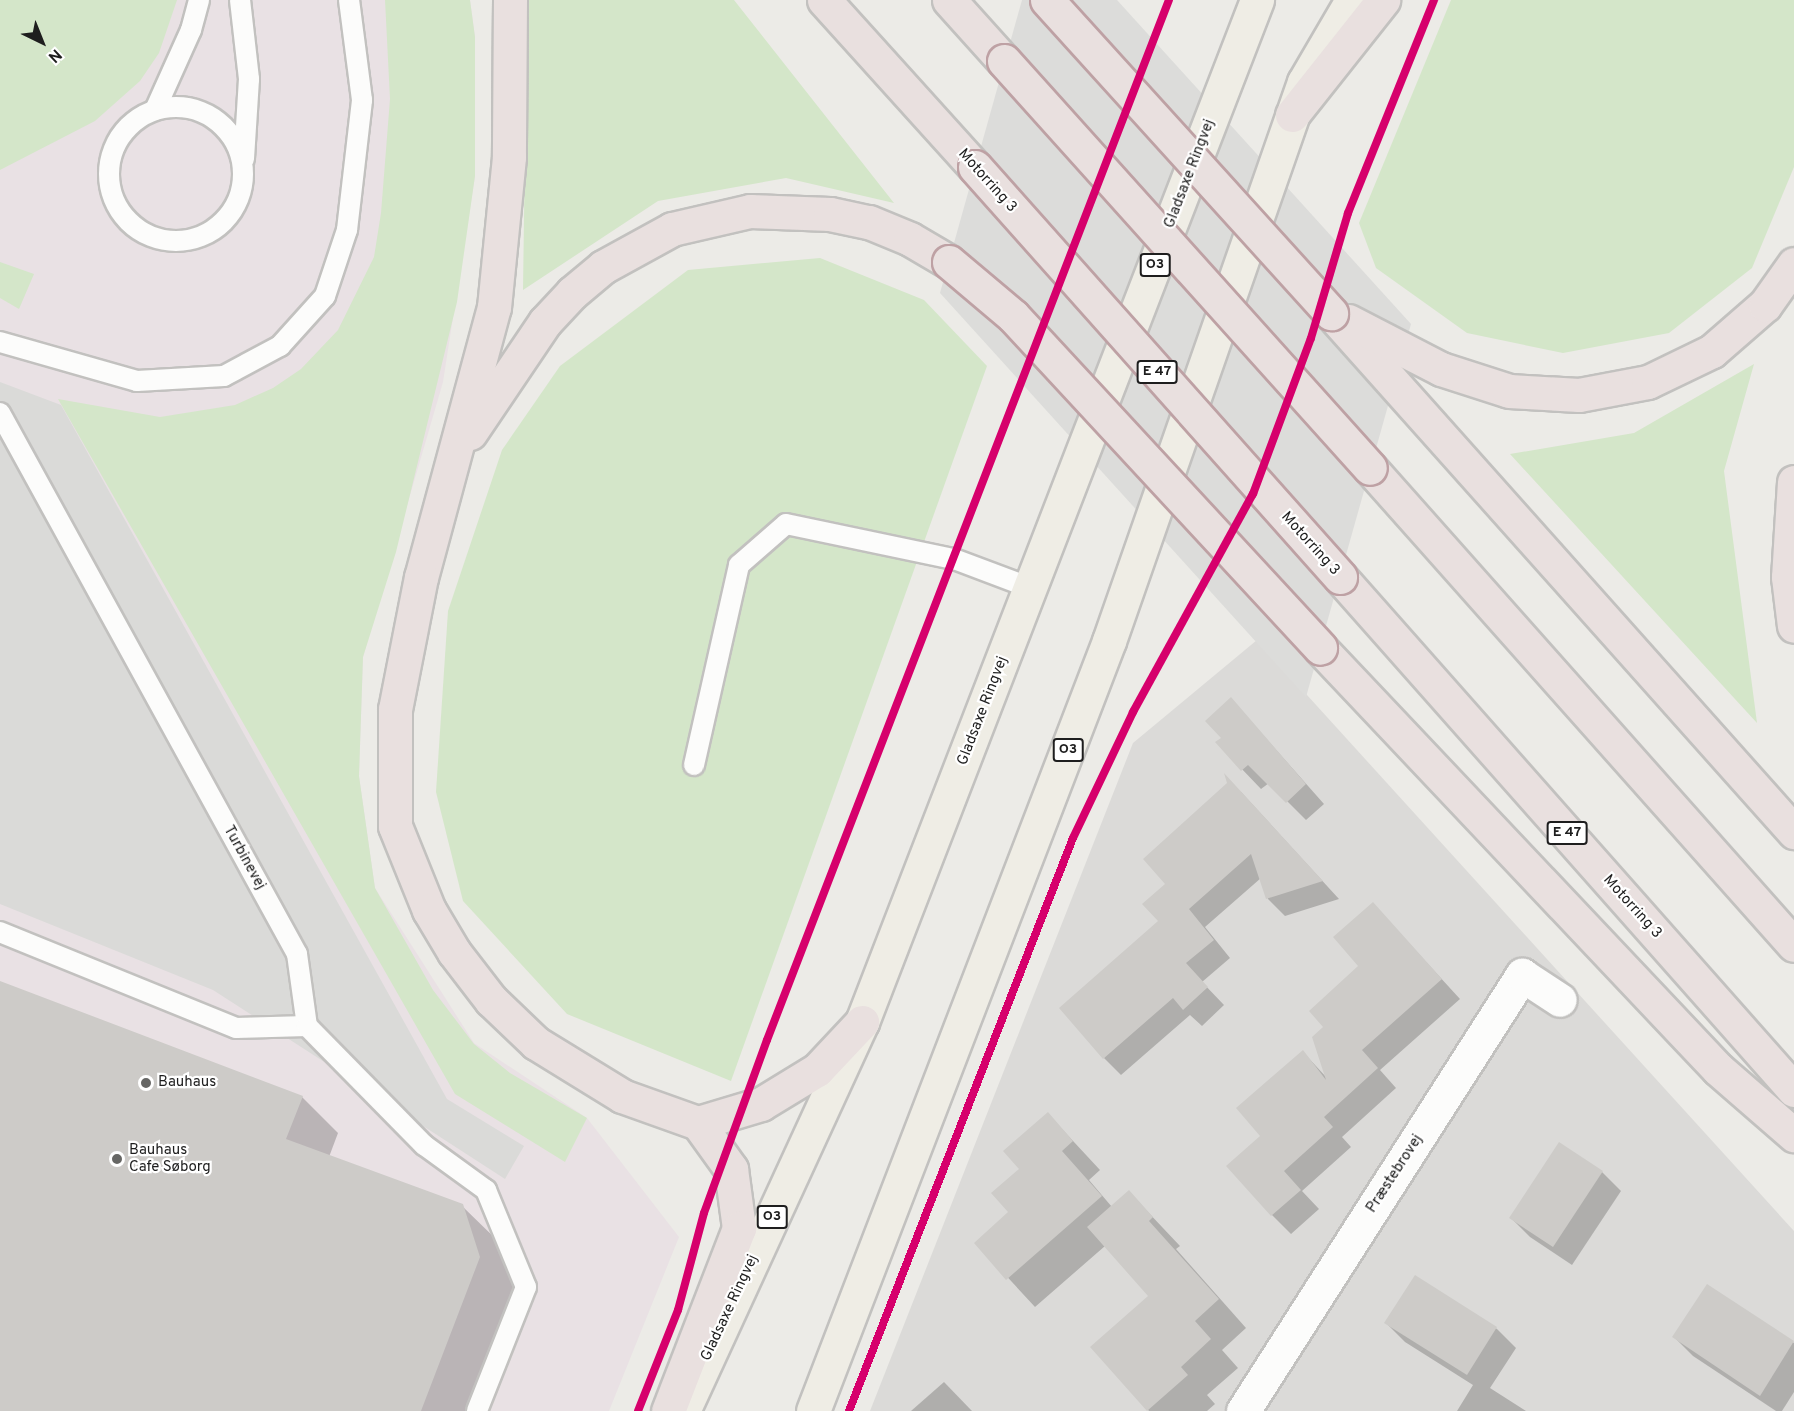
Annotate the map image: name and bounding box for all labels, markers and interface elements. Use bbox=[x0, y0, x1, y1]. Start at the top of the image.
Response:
north arrow bbox=[12, 12, 72, 72]
text: N bbox=[43, 44, 65, 66]
street label: Gladsaxe Ringvej bbox=[1161, 117, 1219, 231]
street label: Motorring 3 bbox=[954, 146, 1020, 216]
road number: O3 bbox=[1138, 254, 1172, 276]
road number: E 47 bbox=[1136, 361, 1178, 383]
street label: Motorring 3 bbox=[1277, 509, 1343, 579]
street label: Gladsaxe Ringvej bbox=[954, 654, 1012, 768]
road number: O3 bbox=[1052, 739, 1084, 761]
road number: E 47 bbox=[1546, 822, 1588, 844]
street label: Turbinevej bbox=[219, 823, 269, 893]
street label: Motorring 3 bbox=[1599, 872, 1665, 942]
place label: Bauhaus bbox=[158, 1074, 216, 1092]
marker: Bauhaus bbox=[139, 1076, 153, 1090]
street label: Præstebrovej bbox=[1363, 1131, 1427, 1217]
place label: Bauhaus Cafe Søborg bbox=[129, 1141, 211, 1176]
marker: Bauhaus Cafe Søborg bbox=[110, 1152, 124, 1166]
road number: O3 bbox=[756, 1206, 788, 1228]
street label: Gladsaxe Ringvej bbox=[697, 1252, 763, 1364]

